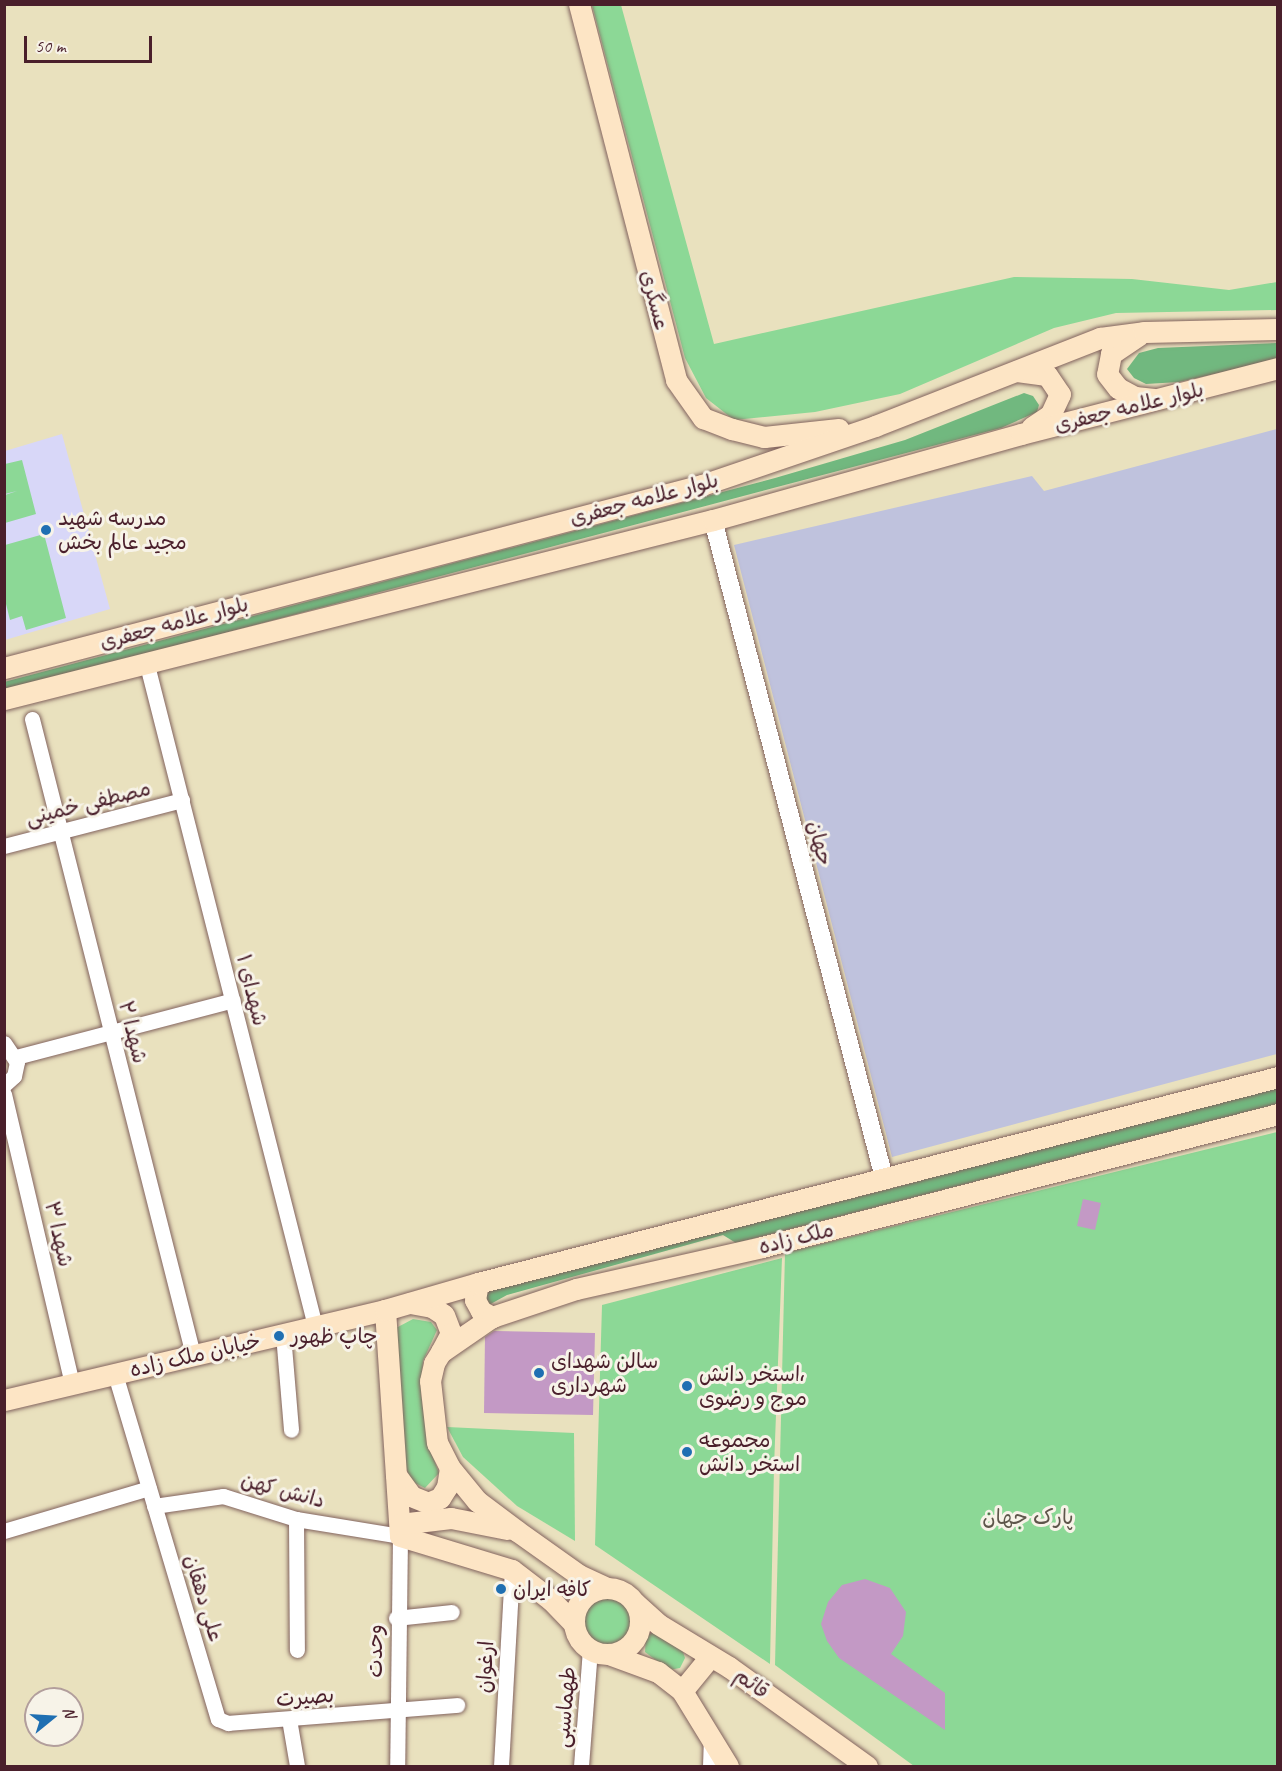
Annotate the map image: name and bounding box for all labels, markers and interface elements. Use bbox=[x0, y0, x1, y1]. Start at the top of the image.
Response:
scale bar bbox=[27, 24, 154, 62]
text: 50 m bbox=[35, 35, 66, 57]
street label: عسگری bbox=[635, 267, 675, 333]
street label: بلوار علامه جعفری bbox=[1052, 376, 1206, 438]
street label: بلوار علامه جعفری bbox=[567, 467, 721, 531]
place label: مدرسه شهید مجید عالم بخش bbox=[58, 505, 187, 555]
marker: مدرسه شهید مجید عالم بخش bbox=[39, 523, 53, 537]
street label: بلوار علامه جعفری bbox=[97, 591, 251, 655]
street label: مصطفی خمینی bbox=[23, 775, 153, 831]
street label: جهان bbox=[802, 818, 838, 868]
street label: شهدای ۱ bbox=[231, 952, 273, 1028]
street label: شهدا ۲ bbox=[113, 998, 153, 1066]
street label: شهدا ۳ bbox=[39, 1199, 79, 1269]
street label: ملک زاده bbox=[756, 1217, 836, 1259]
place label: چاپ ظهور bbox=[291, 1323, 377, 1349]
street label: خیابان ملک زاده bbox=[127, 1328, 263, 1382]
marker: چاپ ظهور bbox=[272, 1329, 286, 1343]
place label: سالن شهدای شهرداری bbox=[551, 1348, 658, 1398]
place label: استخر دانش، موج و رضوی bbox=[699, 1361, 807, 1411]
marker: سالن شهدای شهرداری bbox=[532, 1366, 546, 1380]
marker: استخر دانش، موج و رضوی bbox=[680, 1379, 694, 1393]
place label: مجموعه استخر دانش bbox=[699, 1427, 800, 1477]
marker: مجموعه استخر دانش bbox=[680, 1445, 694, 1459]
street label: دانش کهن bbox=[238, 1467, 328, 1513]
park label: پارک جهان bbox=[982, 1504, 1074, 1530]
street label: علی دهقان bbox=[179, 1551, 229, 1645]
place label: کافه ایران bbox=[513, 1576, 591, 1602]
marker: کافه ایران bbox=[494, 1582, 508, 1596]
street label: وحدت bbox=[362, 1624, 388, 1678]
street label: ارغوان bbox=[471, 1640, 499, 1694]
street label: قائم bbox=[730, 1662, 774, 1704]
street label: طهماسبی bbox=[549, 1665, 581, 1749]
street label: بصیرت bbox=[275, 1682, 335, 1712]
north arrow bbox=[24, 1687, 84, 1747]
text: N bbox=[58, 1704, 80, 1720]

